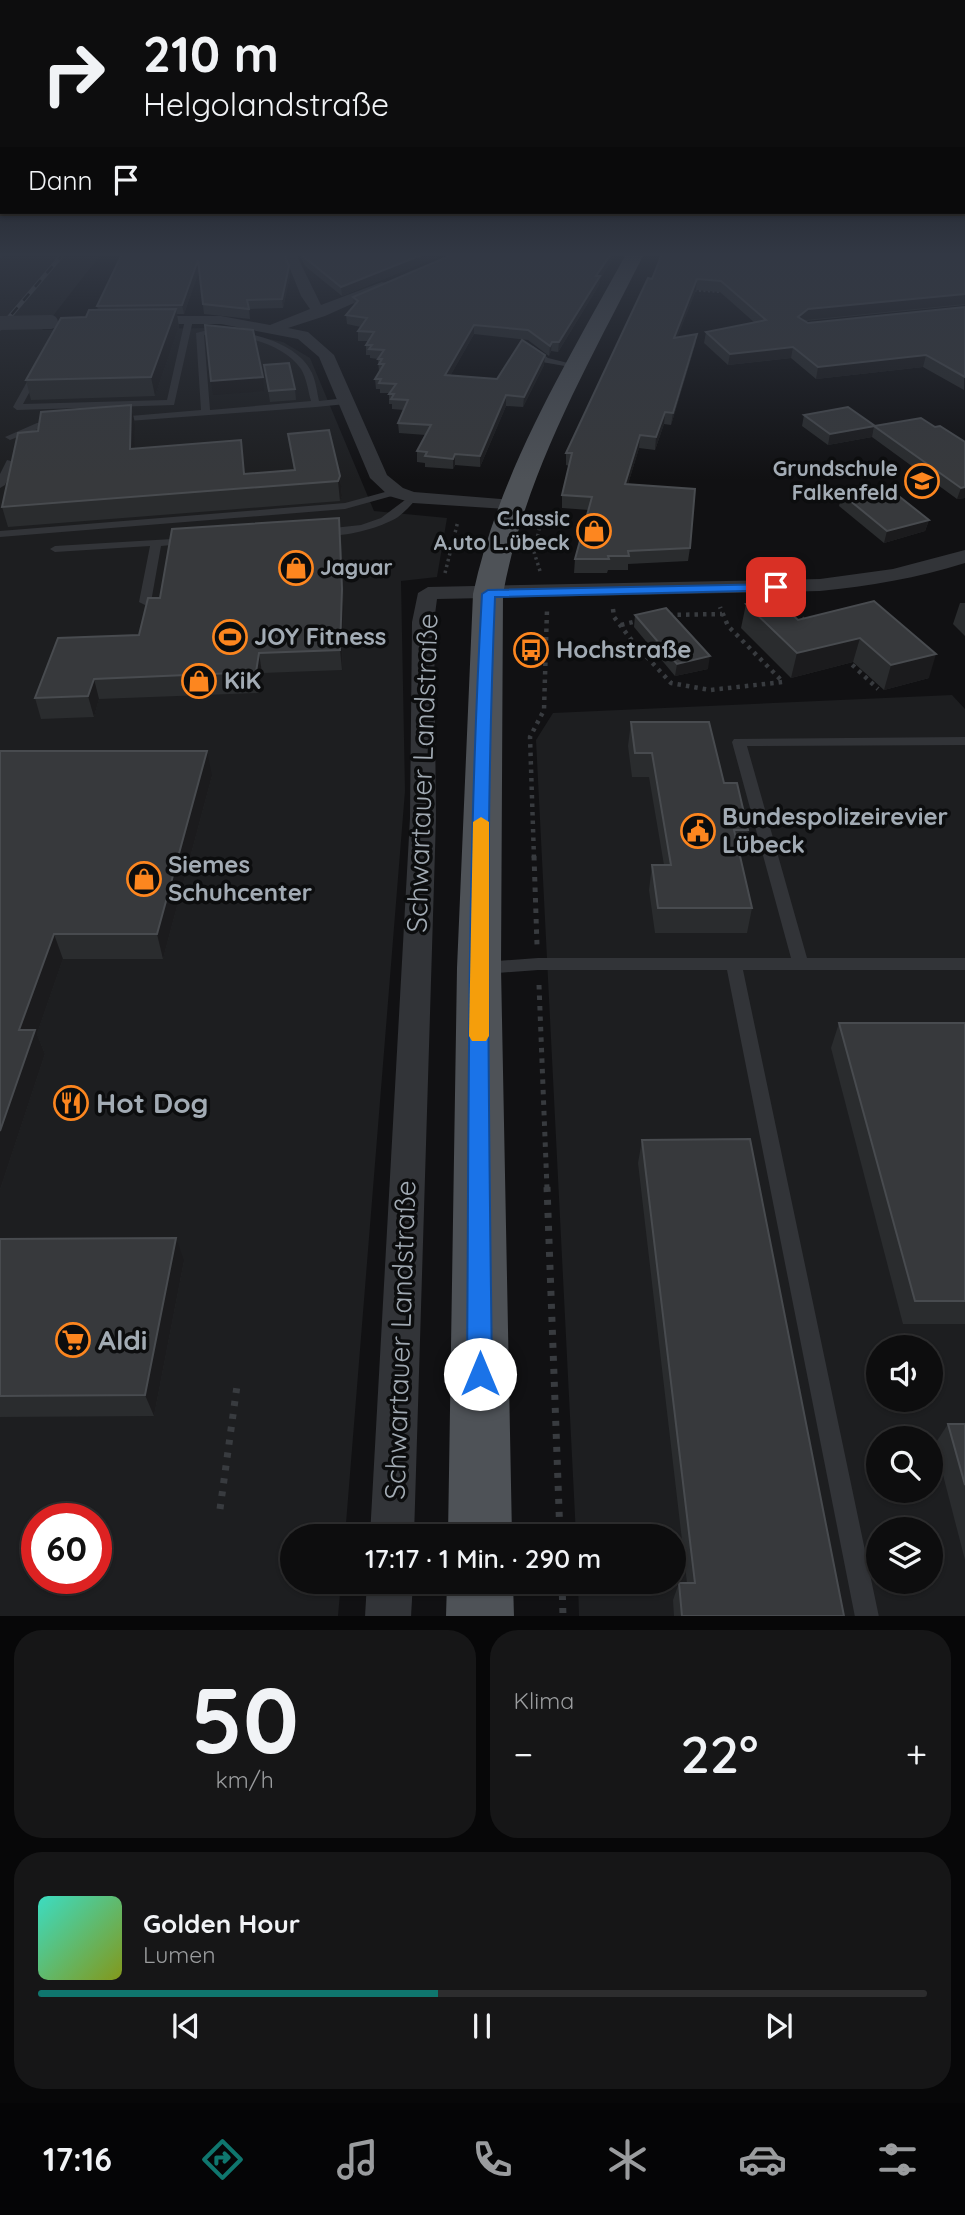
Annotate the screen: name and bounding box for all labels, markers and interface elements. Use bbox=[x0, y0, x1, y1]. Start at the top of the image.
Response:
text: 210 m bbox=[143, 23, 279, 84]
icon: right bbox=[28, 28, 119, 119]
text: Helgolandstraße bbox=[143, 84, 389, 124]
icon: arrive bbox=[107, 161, 145, 199]
text: Dann bbox=[28, 164, 93, 197]
place label: Grundschule Falkenfeld bbox=[773, 455, 898, 505]
school or university icon: Grundschule Falkenfeld bbox=[903, 462, 941, 500]
place label: C.lassic A.uto L.übeck bbox=[434, 505, 570, 555]
shop icon: C.lassic A.uto L.übeck bbox=[575, 512, 613, 550]
shop icon: Jaguar bbox=[277, 549, 315, 587]
place label: Jaguar bbox=[320, 554, 393, 580]
pin bbox=[746, 557, 806, 617]
icon: arrive bbox=[757, 568, 795, 606]
street label: Schwartauer Landstraße bbox=[398, 613, 445, 933]
sports icon: JOY Fitness bbox=[211, 618, 249, 656]
place label: JOY Fitness bbox=[254, 621, 386, 651]
bus stop icon: Hochstraße bbox=[512, 631, 550, 669]
place label: Hochstraße bbox=[556, 634, 692, 664]
shop icon: KiK bbox=[180, 662, 218, 700]
place label: KiK bbox=[224, 665, 261, 695]
place label: Bundespolizeirevier Lübeck bbox=[722, 801, 948, 859]
public building icon: Bundespolizeirevier Lübeck bbox=[679, 812, 717, 850]
place label: Siemes Schuhcenter bbox=[168, 849, 312, 907]
shop icon: Siemes Schuhcenter bbox=[125, 860, 163, 898]
restaurant icon: Hot Dog bbox=[52, 1084, 90, 1122]
place label: Hot Dog bbox=[96, 1085, 208, 1120]
street label: Schwartauer Landstraße bbox=[376, 1180, 423, 1500]
supermarket icon: Aldi bbox=[54, 1321, 92, 1359]
place label: Aldi bbox=[98, 1322, 147, 1357]
map controls bbox=[866, 1335, 943, 1594]
button: sound bbox=[866, 1335, 943, 1412]
position arrow bbox=[443, 1337, 517, 1411]
button: search bbox=[866, 1426, 943, 1503]
speed limit sign: 60 bbox=[21, 1503, 112, 1594]
button: layers bbox=[866, 1517, 943, 1594]
text: 17:17 · 1 Min. · 290 m bbox=[365, 1542, 601, 1575]
text: 50 bbox=[191, 1662, 299, 1776]
text: Klima bbox=[514, 1686, 574, 1715]
text: 22° bbox=[680, 1721, 758, 1786]
text: − bbox=[514, 1730, 533, 1778]
text: + bbox=[906, 1730, 927, 1778]
text: km/h bbox=[216, 1765, 274, 1794]
text: Golden Hour bbox=[143, 1907, 300, 1940]
text: Lumen bbox=[143, 1940, 216, 1969]
icon: previous bbox=[167, 2007, 205, 2045]
icon: pause bbox=[463, 2007, 501, 2045]
icon: next bbox=[760, 2007, 798, 2045]
icon: directions bbox=[198, 2135, 247, 2184]
icon: music bbox=[333, 2135, 382, 2184]
icon: phone bbox=[468, 2135, 517, 2184]
icon: climate bbox=[603, 2135, 652, 2184]
icon: car bbox=[738, 2135, 787, 2184]
icon: filters bbox=[873, 2135, 922, 2184]
text: 17:16 bbox=[43, 2139, 112, 2179]

